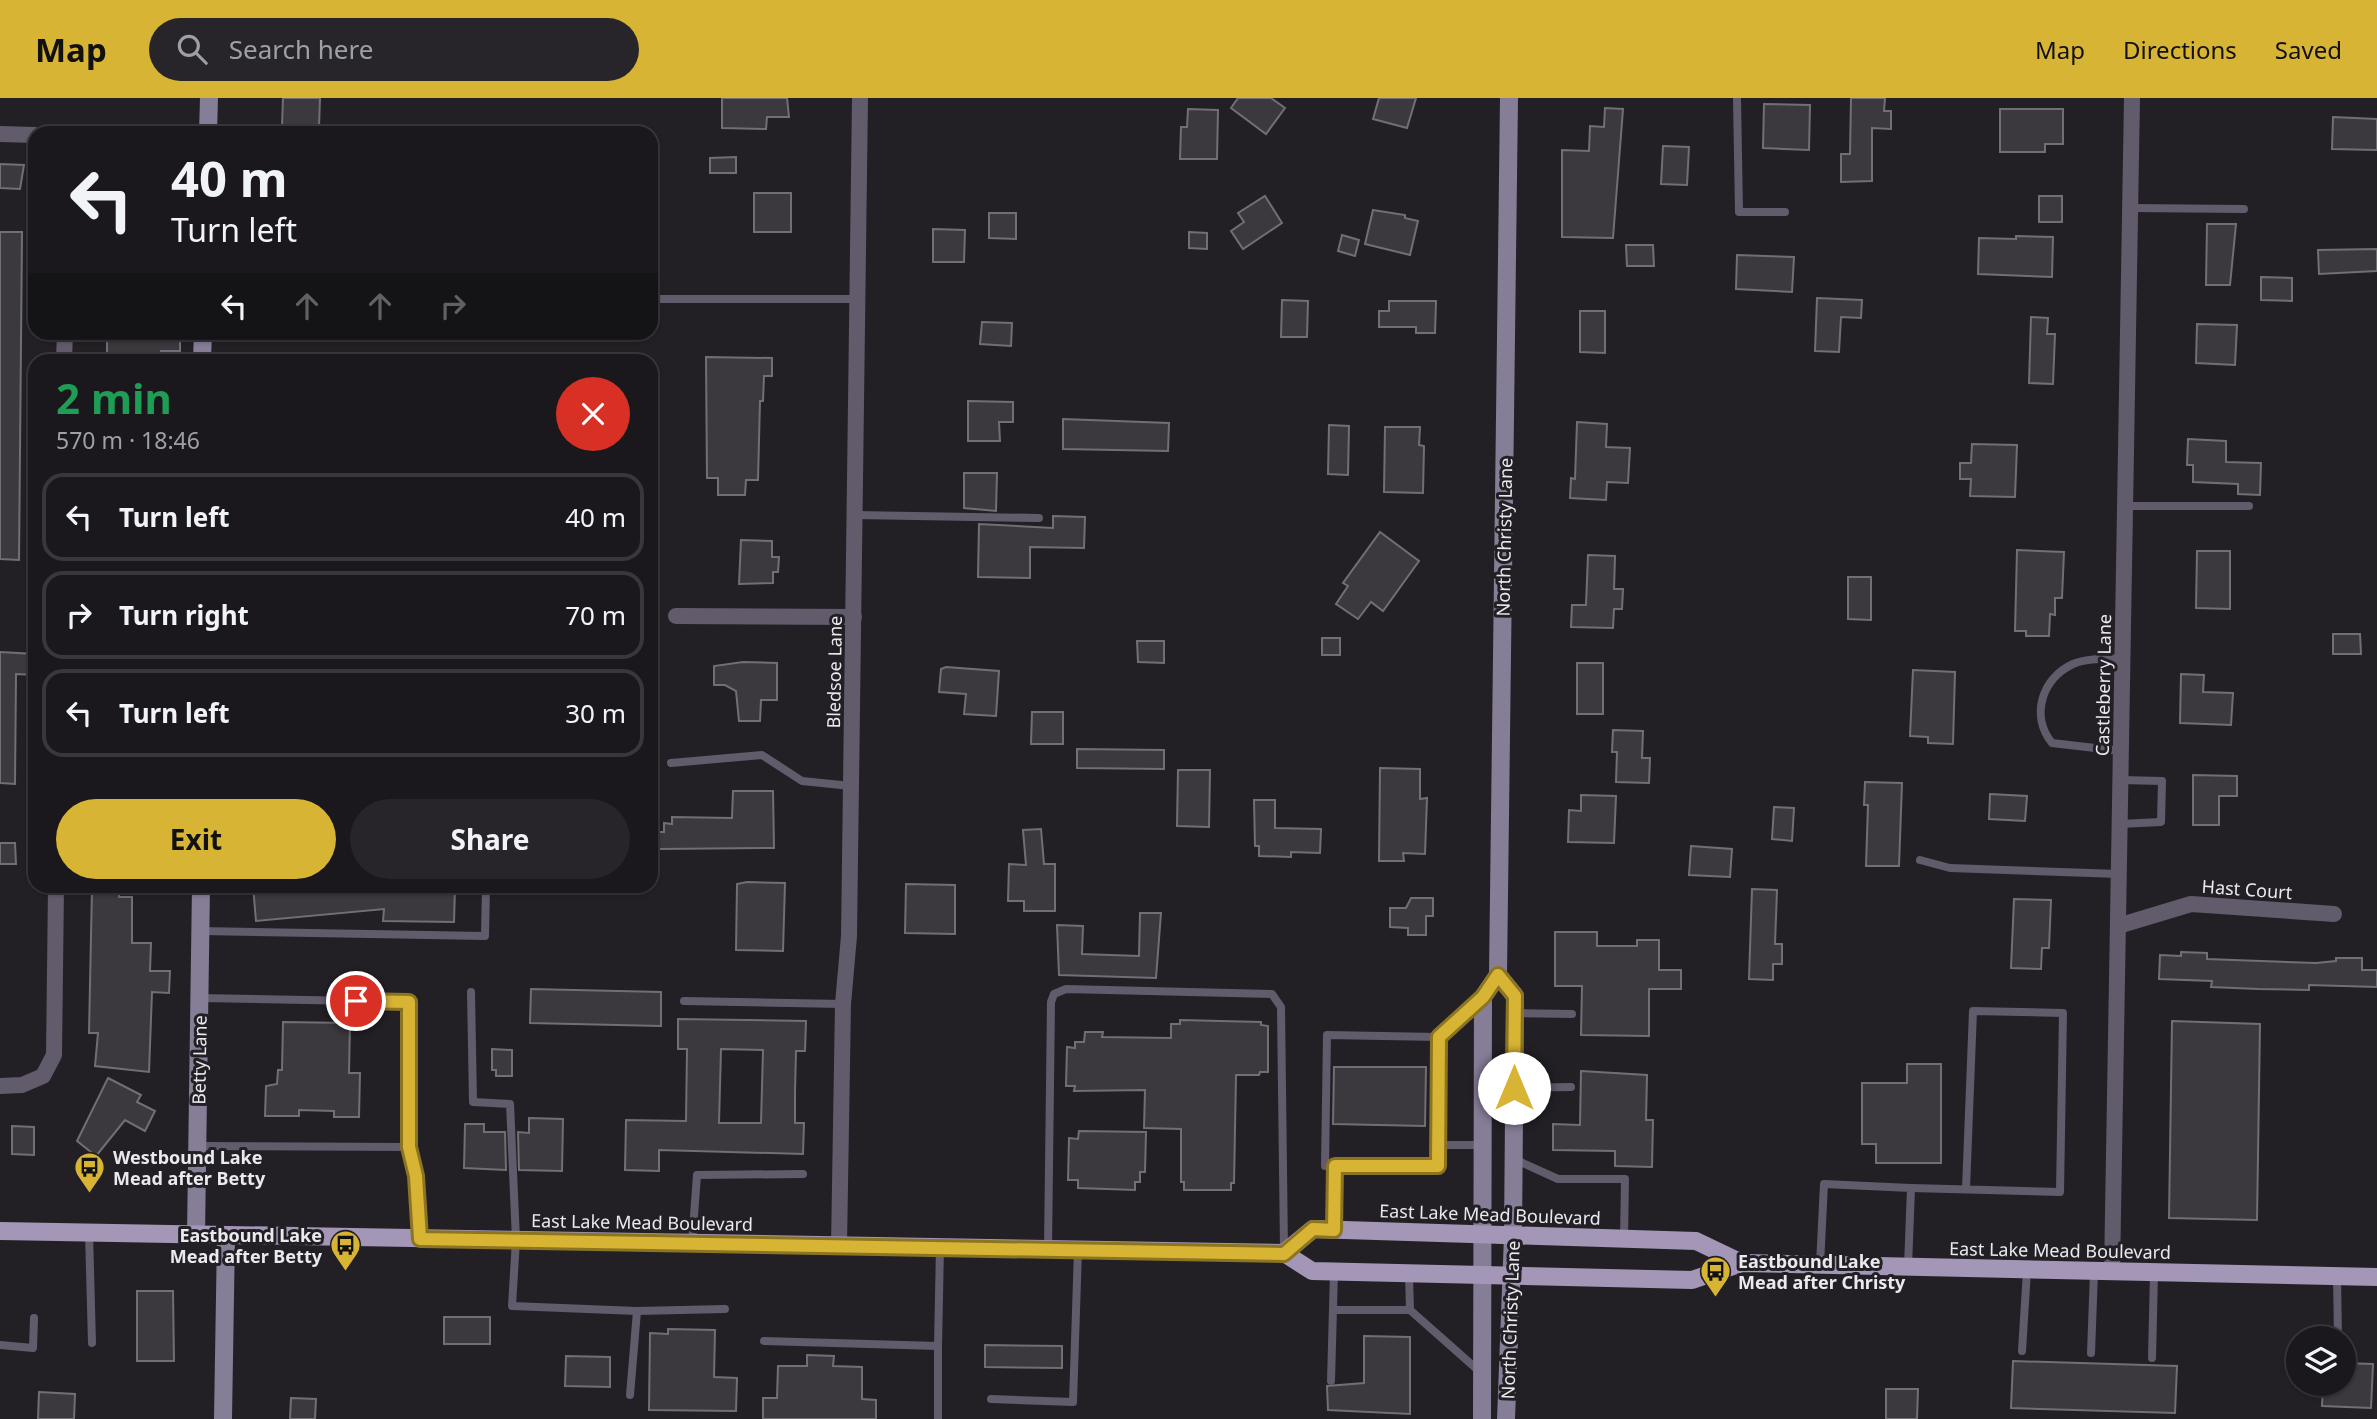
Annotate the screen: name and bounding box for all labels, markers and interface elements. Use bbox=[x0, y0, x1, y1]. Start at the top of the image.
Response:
search box bbox=[149, 18, 639, 81]
text: Map bbox=[35, 27, 107, 72]
icon: search bbox=[173, 30, 211, 68]
text: Search here bbox=[229, 31, 373, 67]
text: Map bbox=[2035, 33, 2085, 66]
text: Directions bbox=[2123, 33, 2237, 66]
text: Saved bbox=[2275, 33, 2342, 66]
text: 40 m bbox=[171, 145, 288, 211]
icon: left bbox=[56, 154, 147, 245]
text: Turn left bbox=[171, 208, 297, 251]
icon: left bbox=[215, 287, 253, 325]
icon: ahead bbox=[288, 287, 326, 325]
icon: ahead bbox=[361, 287, 399, 325]
icon: right bbox=[434, 287, 472, 325]
text: 2 min bbox=[56, 369, 172, 426]
button: close bbox=[556, 377, 630, 451]
text: 570 m · 18:46 bbox=[56, 424, 200, 456]
street label: North Christy Lane bbox=[1491, 457, 1517, 617]
icon: left bbox=[60, 498, 98, 536]
text: Turn left bbox=[119, 499, 230, 535]
text: 40 m bbox=[565, 499, 626, 535]
icon: right bbox=[60, 596, 98, 634]
text: Turn right bbox=[119, 597, 249, 633]
text: 70 m bbox=[565, 597, 626, 633]
street label: Castleberry Lane bbox=[2090, 614, 2116, 756]
street label: Bledsoe Lane bbox=[821, 615, 847, 729]
icon: left bbox=[60, 694, 98, 732]
text: Turn left bbox=[119, 695, 230, 731]
text: 30 m bbox=[565, 695, 626, 731]
button: Exit bbox=[56, 799, 336, 879]
button: Share bbox=[350, 799, 630, 879]
street label: Hast Court bbox=[2201, 874, 2294, 904]
pin bbox=[326, 971, 386, 1031]
icon: arrive bbox=[337, 982, 375, 1020]
street label: Betty Lane bbox=[186, 1015, 212, 1105]
position arrow bbox=[1477, 1051, 1551, 1125]
place label: Westbound Lake Mead after Betty bbox=[113, 1145, 266, 1190]
bus stop icon: Westbound Lake Mead after Betty bbox=[73, 1150, 107, 1194]
street label: East Lake Mead Boulevard bbox=[1379, 1198, 1601, 1230]
street label: East Lake Mead Boulevard bbox=[531, 1208, 753, 1236]
place label: Eastbound Lake Mead after Betty bbox=[170, 1223, 323, 1268]
bus stop icon: Eastbound Lake Mead after Betty bbox=[328, 1228, 362, 1272]
street label: East Lake Mead Boulevard bbox=[1949, 1236, 2171, 1264]
street label: North Christy Lane bbox=[1495, 1240, 1525, 1400]
place label: Eastbound Lake Mead after Christy bbox=[1738, 1249, 1906, 1294]
bus stop icon: Eastbound Lake Mead after Christy bbox=[1698, 1254, 1732, 1298]
map controls bbox=[2286, 1326, 2356, 1396]
button: layers bbox=[2286, 1326, 2356, 1396]

